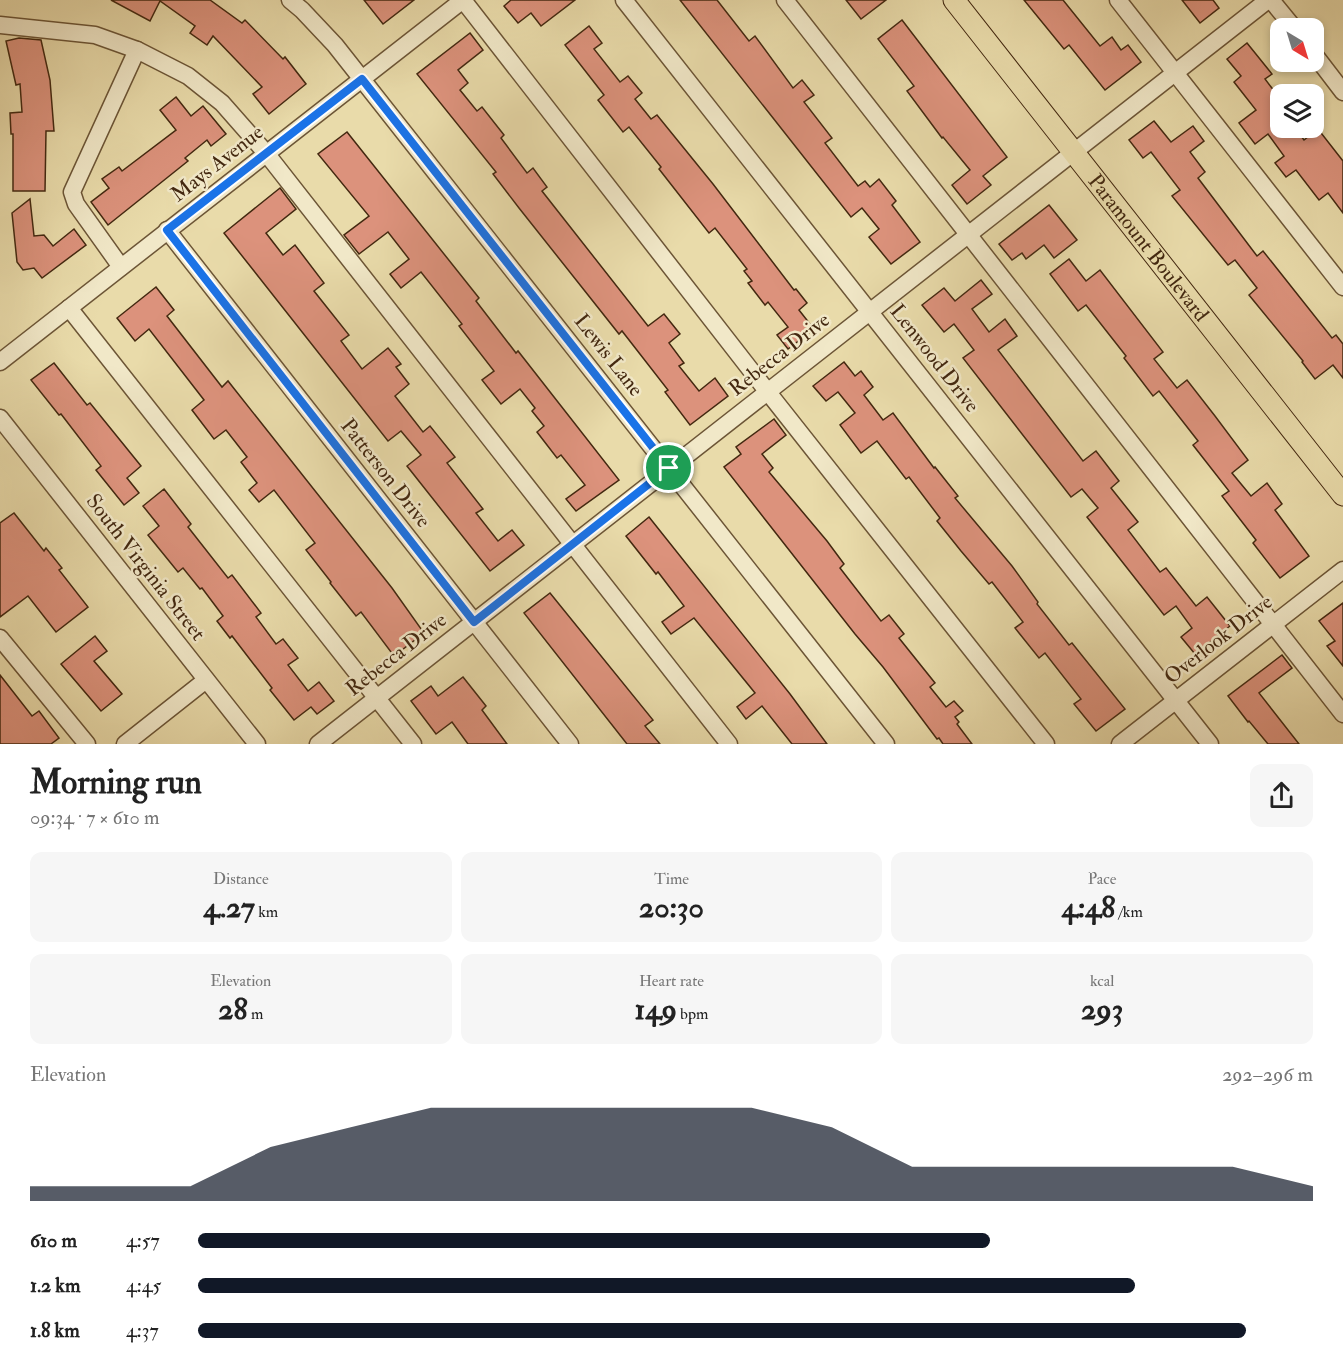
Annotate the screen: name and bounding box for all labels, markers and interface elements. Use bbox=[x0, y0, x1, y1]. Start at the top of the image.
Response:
north arrow bbox=[1270, 18, 1324, 72]
map controls bbox=[1270, 18, 1324, 138]
button: layers bbox=[1270, 84, 1324, 138]
street label: Mays Avenue bbox=[166, 119, 269, 208]
street label: Paramount Boulevard bbox=[1082, 169, 1215, 328]
street label: Lenwood Drive bbox=[884, 299, 986, 418]
street label: Rebecca Drive bbox=[723, 306, 835, 402]
street label: Lewis Lane bbox=[568, 309, 649, 402]
street label: Patterson Drive bbox=[335, 413, 437, 534]
pin bbox=[643, 442, 694, 493]
icon: arrive bbox=[652, 451, 685, 484]
street label: South Virginia Street bbox=[80, 488, 211, 646]
street label: Overlook Drive bbox=[1159, 588, 1278, 690]
street label: Rebecca Drive bbox=[340, 606, 452, 702]
text: Morning run bbox=[30, 762, 202, 803]
button: share bbox=[1250, 764, 1313, 827]
text: 09:34 · 7 × 610 m bbox=[30, 805, 160, 830]
text: Distance bbox=[213, 869, 269, 889]
text: Time bbox=[654, 869, 689, 889]
text: Pace bbox=[1088, 869, 1117, 889]
text: 4.27 bbox=[203, 889, 255, 926]
text: 20:30 bbox=[639, 889, 704, 926]
text: 4:48 bbox=[1061, 889, 1115, 926]
text: km bbox=[255, 902, 278, 922]
text: /km bbox=[1115, 902, 1143, 922]
text: Elevation bbox=[210, 971, 271, 991]
text: Heart rate bbox=[639, 971, 704, 991]
text: kcal bbox=[1090, 971, 1114, 991]
text: 28 bbox=[218, 991, 248, 1028]
text: 149 bbox=[635, 991, 677, 1028]
text: 293 bbox=[1081, 991, 1123, 1028]
text: m bbox=[248, 1004, 263, 1024]
text: bpm bbox=[677, 1004, 708, 1024]
text: Elevation bbox=[30, 1062, 106, 1087]
text: 292–296 m bbox=[1222, 1062, 1313, 1087]
text: 610 m bbox=[30, 1228, 77, 1253]
text: 4:57 bbox=[126, 1228, 160, 1253]
text: 1.2 km bbox=[30, 1273, 80, 1298]
text: 4:45 bbox=[126, 1273, 161, 1298]
text: 1.8 km bbox=[30, 1318, 80, 1343]
text: 4:37 bbox=[126, 1318, 159, 1343]

